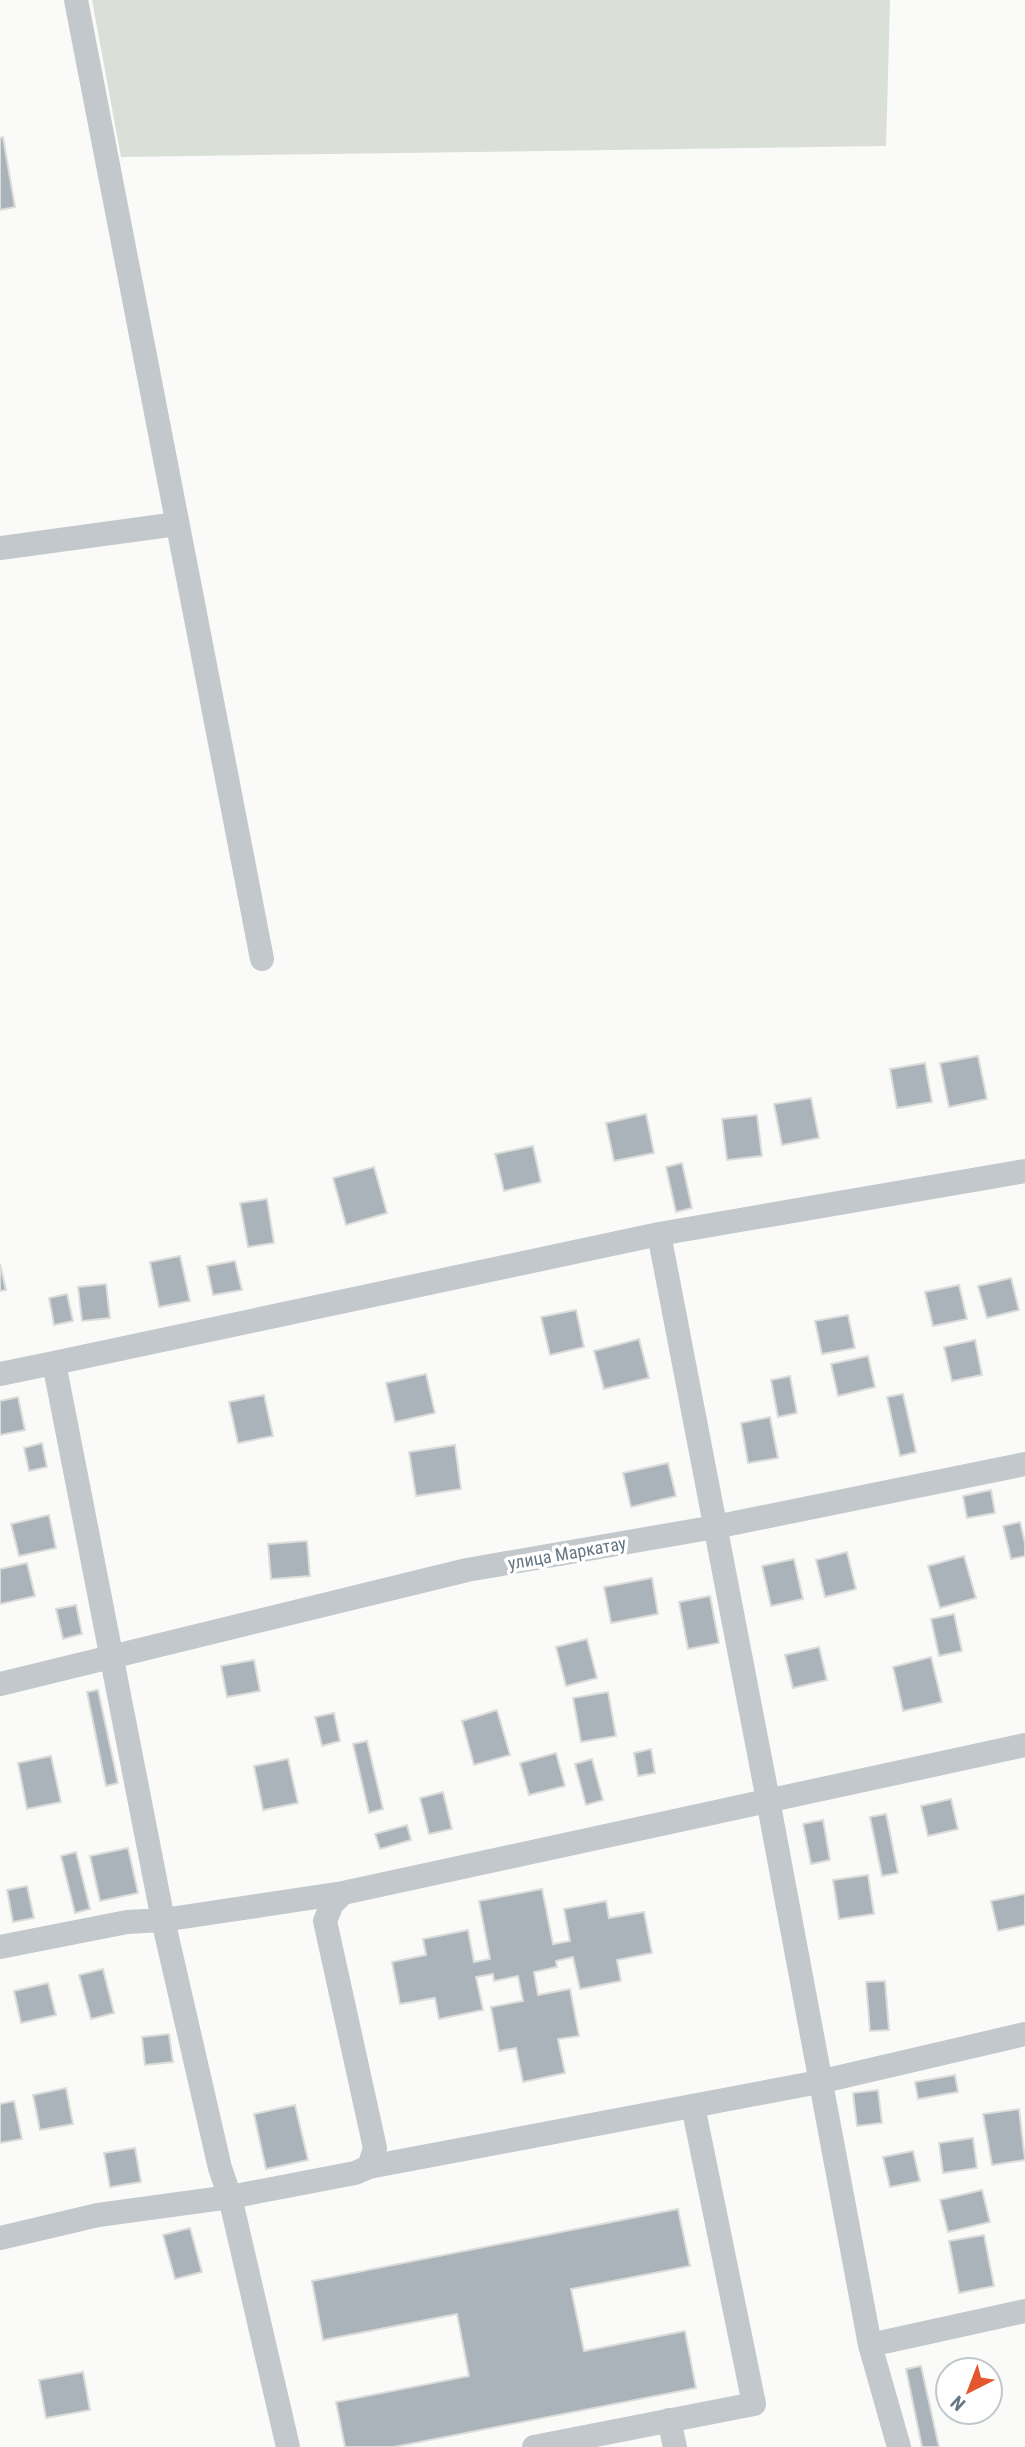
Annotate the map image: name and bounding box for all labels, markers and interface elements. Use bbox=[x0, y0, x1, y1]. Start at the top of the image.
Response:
street label: улица Маркатау bbox=[506, 1532, 628, 1574]
north arrow bbox=[934, 2356, 1004, 2426]
text: N bbox=[946, 2391, 970, 2416]

